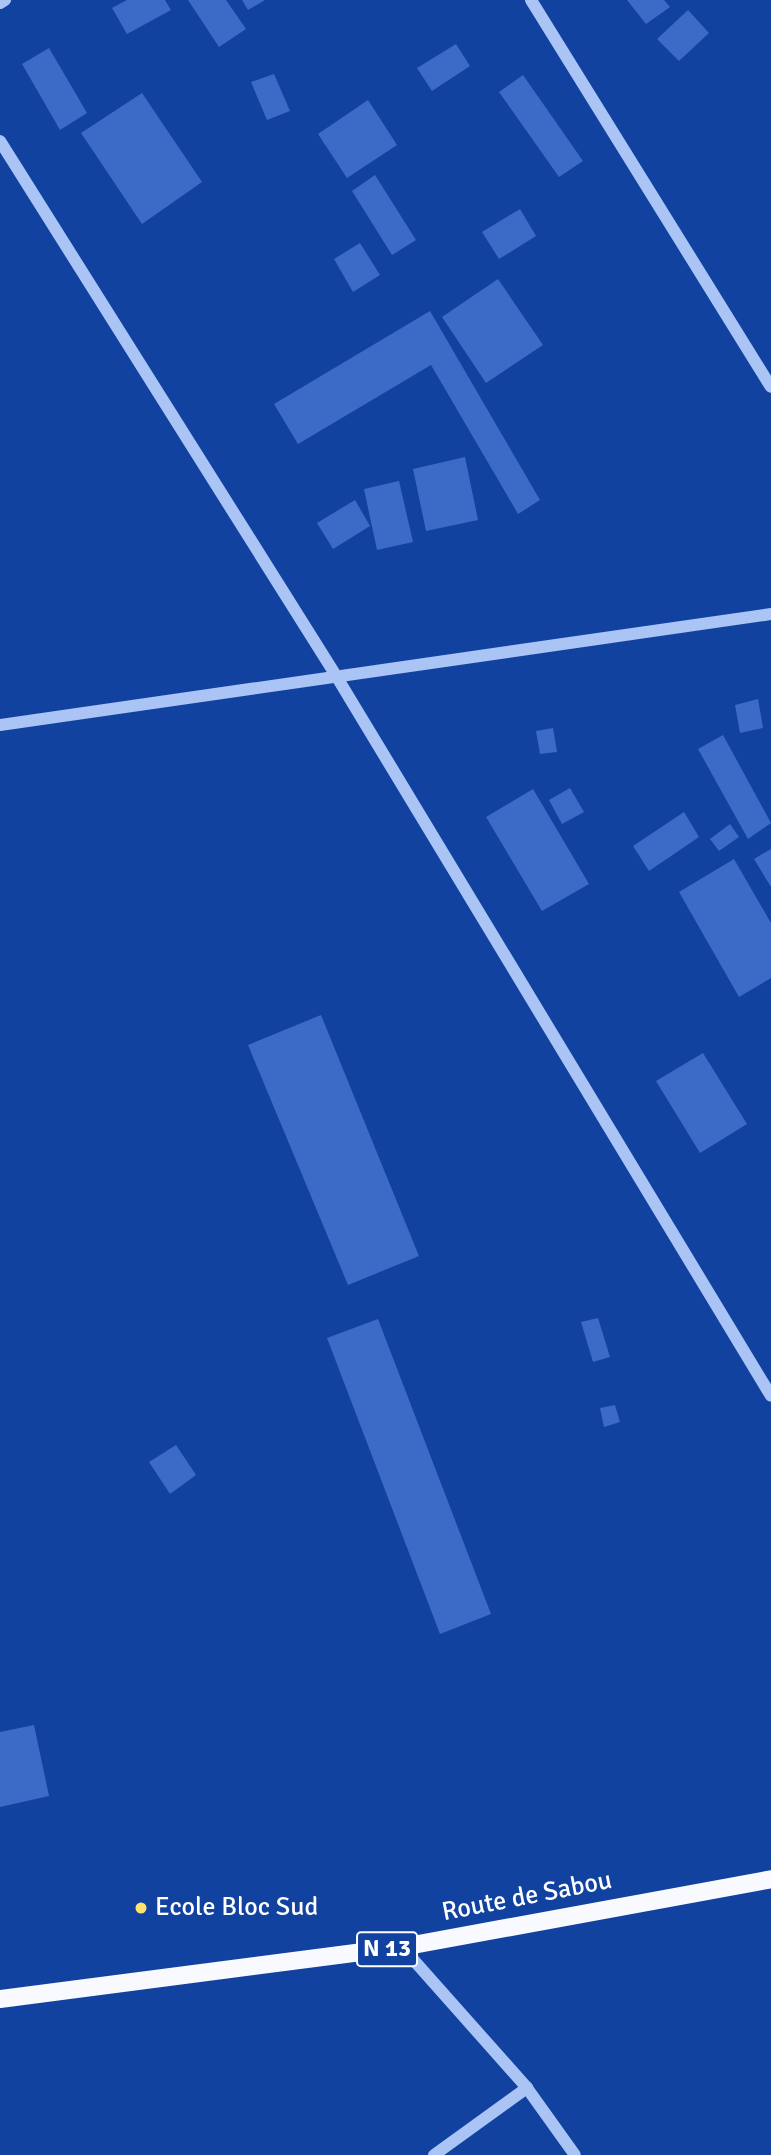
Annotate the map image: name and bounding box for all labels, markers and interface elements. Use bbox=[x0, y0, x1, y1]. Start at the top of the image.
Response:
street label: Route de Sabou bbox=[440, 1865, 614, 1929]
place label: Ecole Bloc Sud bbox=[155, 1892, 318, 1924]
marker: Ecole Bloc Sud bbox=[133, 1900, 149, 1916]
road number: N 13 bbox=[356, 1928, 418, 1970]

